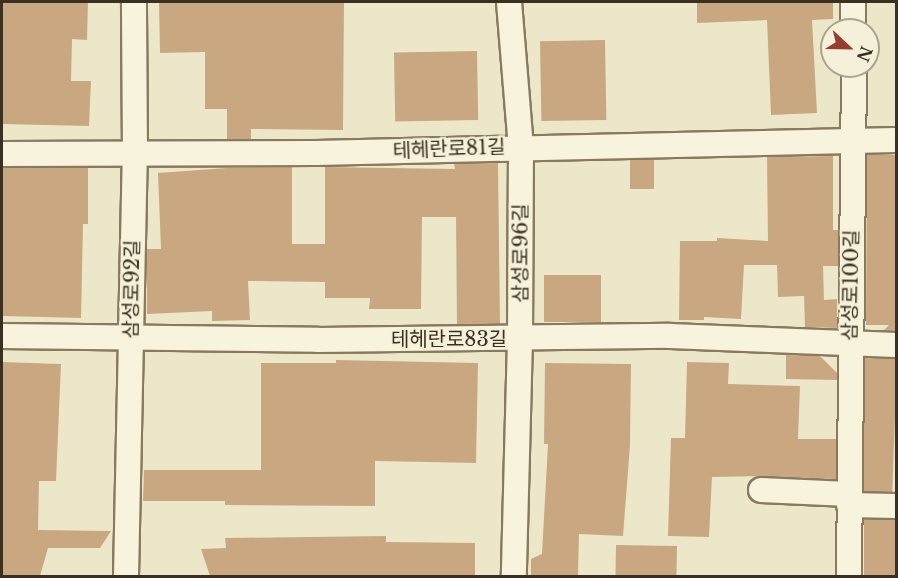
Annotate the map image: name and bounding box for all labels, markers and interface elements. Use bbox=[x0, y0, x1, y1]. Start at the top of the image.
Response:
north arrow bbox=[820, 18, 880, 78]
text: N bbox=[853, 43, 877, 65]
street label: 테헤란로81길 bbox=[392, 135, 506, 163]
street label: 삼성로96길 bbox=[509, 203, 533, 303]
street label: 삼성로100길 bbox=[838, 229, 864, 341]
street label: 삼성로92길 bbox=[119, 239, 145, 339]
street label: 테헤란로83길 bbox=[391, 327, 507, 351]

